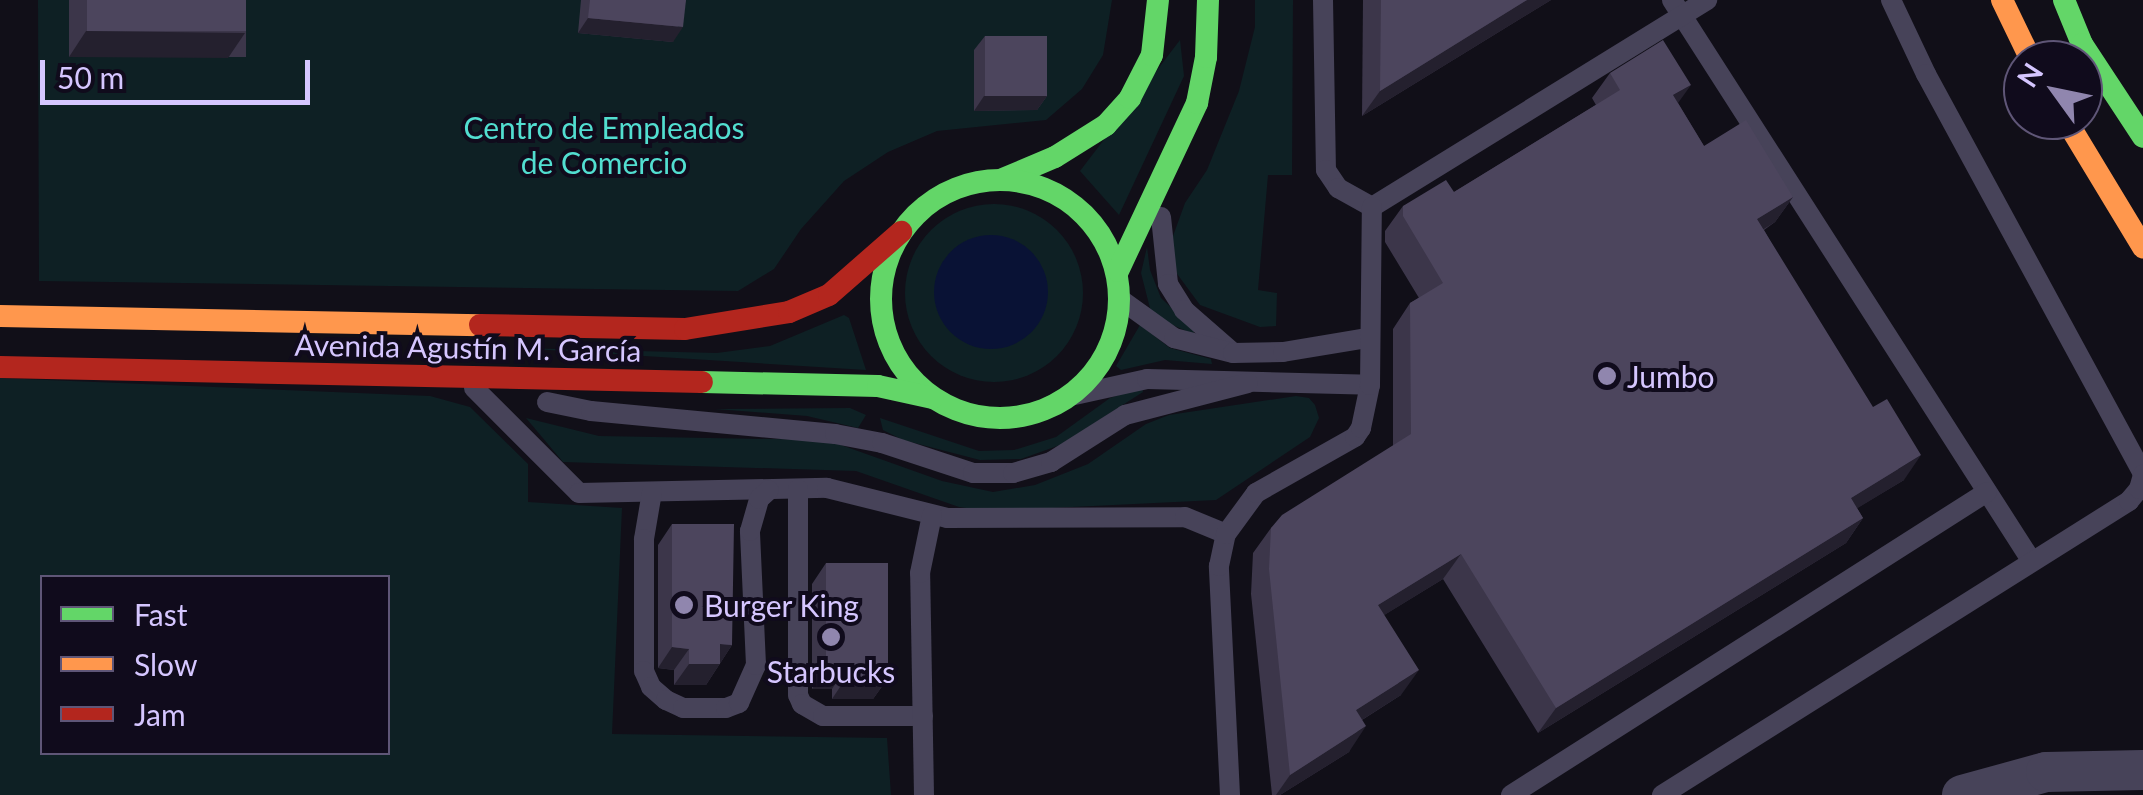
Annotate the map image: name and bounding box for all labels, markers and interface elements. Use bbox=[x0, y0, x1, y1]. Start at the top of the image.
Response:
scale bar bbox=[45, 40, 315, 102]
north arrow bbox=[2003, 40, 2103, 140]
text: N bbox=[2009, 56, 2050, 93]
text: 50 m bbox=[57, 59, 124, 95]
park label: Centro de Empleados de Comercio bbox=[463, 109, 745, 180]
street label: Avenida Agustín M. García bbox=[294, 326, 642, 368]
place label: Jumbo bbox=[1627, 358, 1714, 394]
marker: Jumbo bbox=[1596, 365, 1618, 387]
legend bbox=[40, 575, 390, 755]
place label: Burger King bbox=[704, 587, 860, 623]
marker: Burger King bbox=[673, 594, 695, 616]
text: Fast bbox=[134, 596, 188, 632]
marker: Starbucks bbox=[820, 626, 842, 648]
text: Slow bbox=[134, 646, 197, 682]
place label: Starbucks bbox=[767, 653, 895, 689]
text: Jam bbox=[134, 696, 186, 732]

